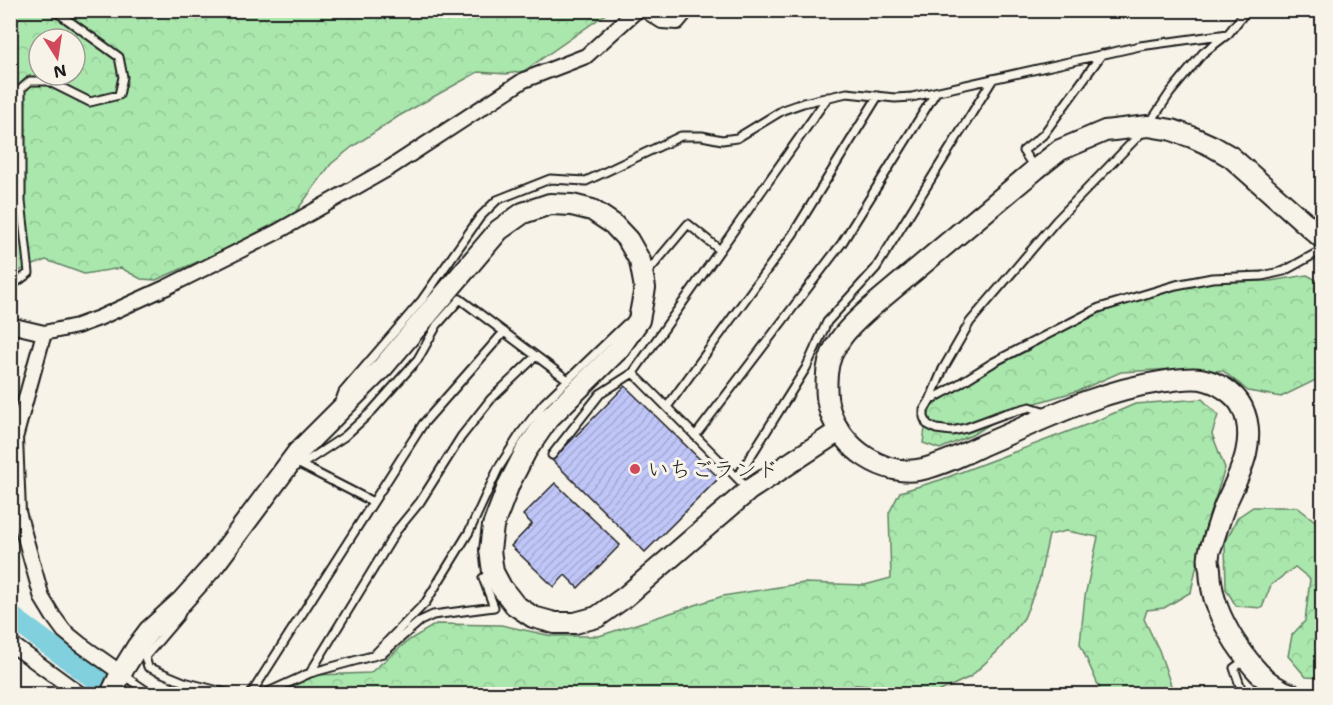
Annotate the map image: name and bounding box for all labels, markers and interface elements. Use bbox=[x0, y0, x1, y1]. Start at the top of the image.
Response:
north arrow bbox=[27, 27, 87, 87]
text: N bbox=[52, 60, 68, 83]
place label: いちごランド bbox=[647, 455, 779, 484]
marker: いちごランド bbox=[628, 462, 642, 476]

